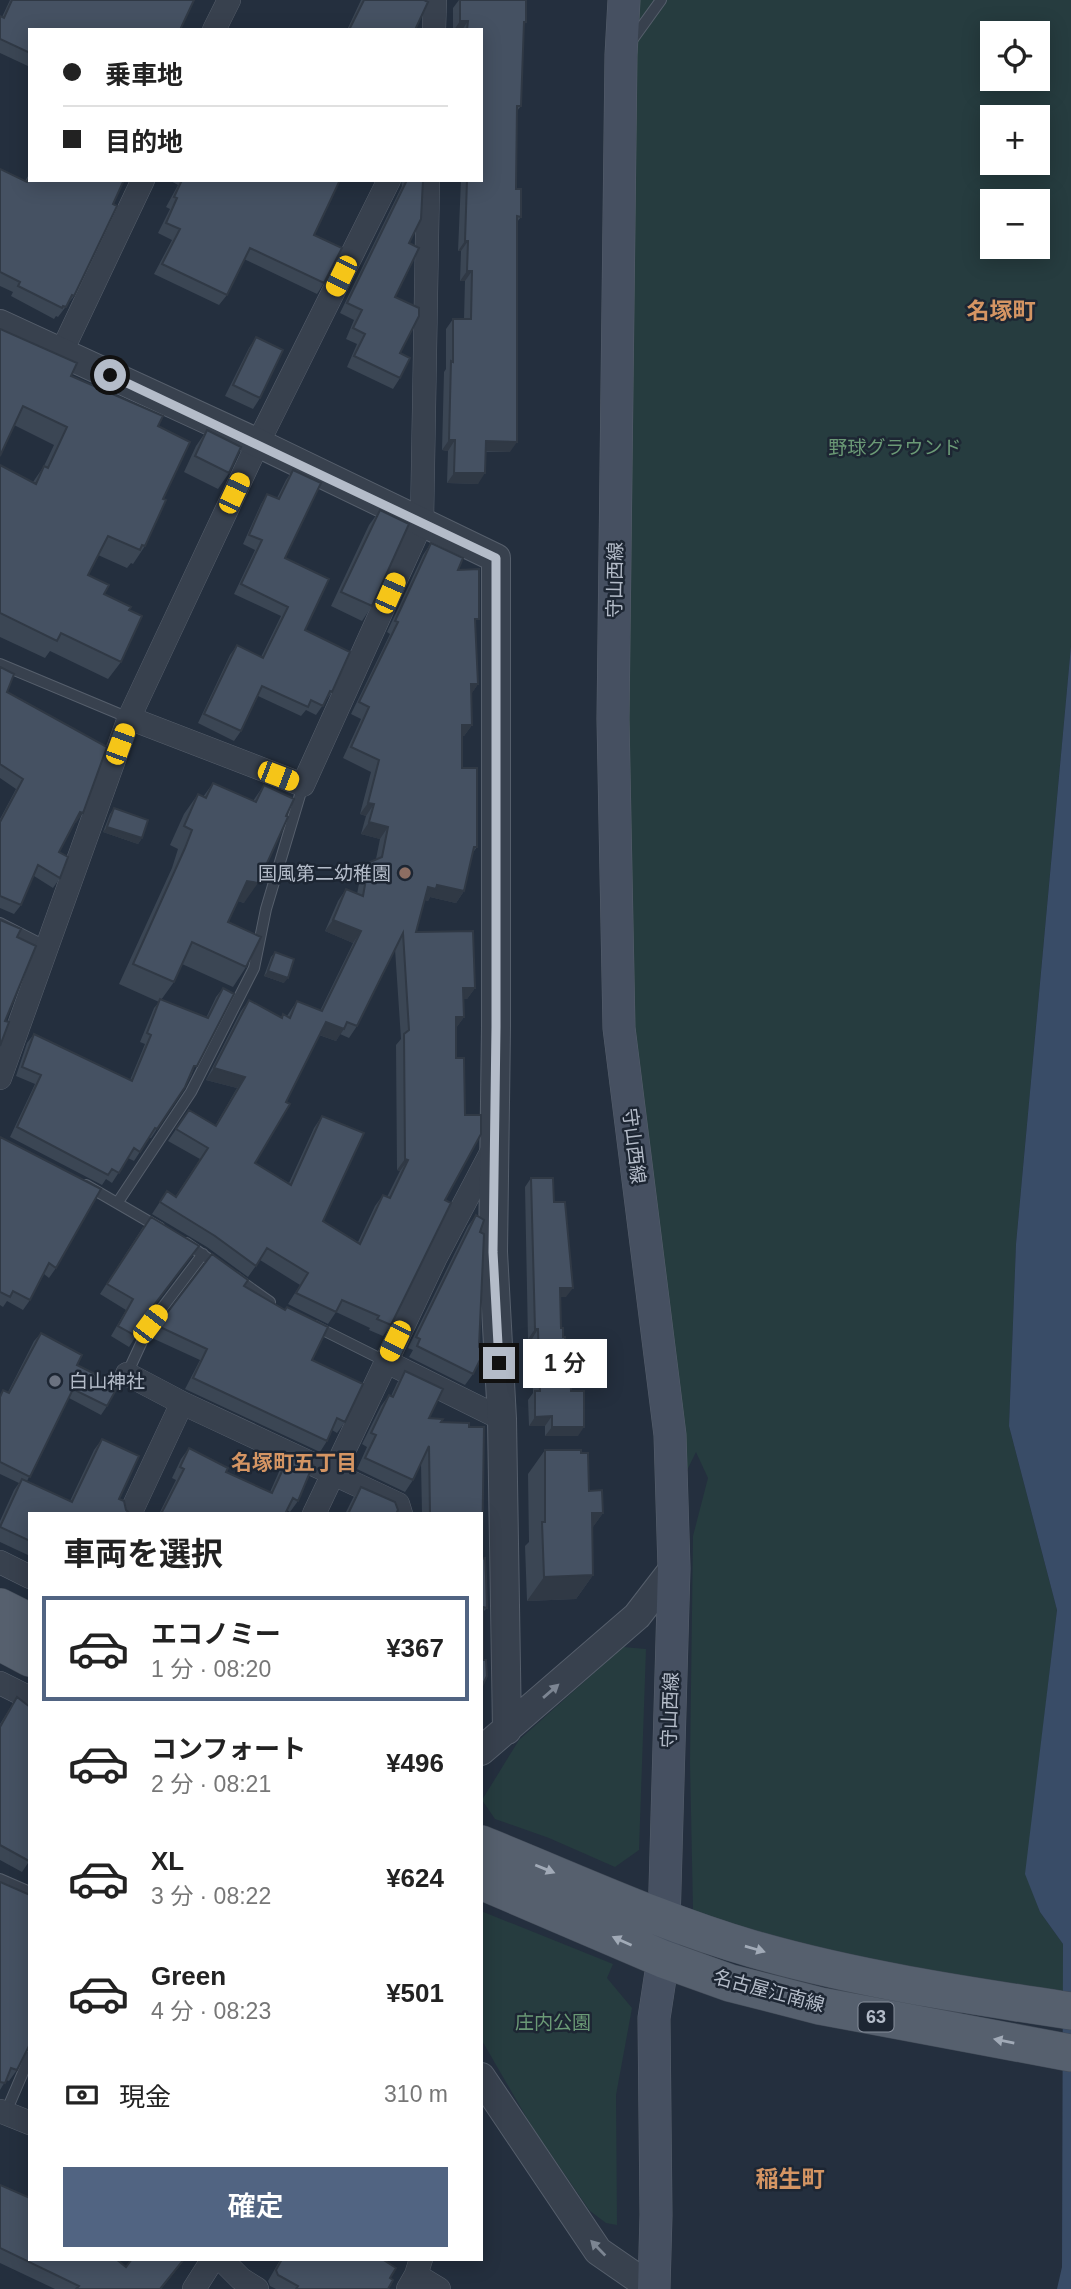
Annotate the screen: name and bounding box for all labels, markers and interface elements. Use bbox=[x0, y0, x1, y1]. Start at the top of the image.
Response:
map controls bbox=[980, 21, 1050, 259]
button: locate bbox=[980, 21, 1050, 91]
text: 乗車地 bbox=[105, 60, 183, 90]
button: + bbox=[980, 105, 1050, 175]
text: 目的地 bbox=[105, 127, 183, 157]
button: − bbox=[980, 189, 1050, 259]
car bbox=[323, 253, 360, 299]
district label: 名塚町 bbox=[967, 298, 1036, 324]
route start bbox=[94, 359, 126, 391]
park label: 野球グラウンド bbox=[828, 437, 962, 458]
car bbox=[216, 470, 253, 516]
street label: 守山西線 bbox=[604, 542, 626, 618]
car bbox=[372, 570, 409, 616]
car bbox=[103, 721, 138, 767]
car bbox=[255, 759, 302, 793]
place label: 国風第二幼稚園 bbox=[258, 863, 391, 884]
marker: 国風第二幼稚園 bbox=[397, 865, 413, 881]
street label: 守山西線 bbox=[619, 1107, 649, 1185]
car bbox=[129, 1301, 172, 1347]
car bbox=[377, 1318, 414, 1364]
callout: 1 分 bbox=[524, 1338, 608, 1388]
route end bbox=[483, 1347, 515, 1379]
text: 1 分 bbox=[544, 1350, 586, 1376]
place label: 白山神社 bbox=[69, 1371, 145, 1392]
marker: 白山神社 bbox=[47, 1373, 63, 1389]
district label: 名塚町五丁目 bbox=[231, 1451, 357, 1474]
text: 車両を選択 bbox=[63, 1536, 223, 1572]
icon: car bbox=[67, 1617, 130, 1680]
text: エコノミー bbox=[151, 1619, 281, 1649]
text: ¥367 bbox=[386, 1633, 444, 1663]
text: 1 分 · 08:20 bbox=[151, 1656, 271, 1682]
street label: 守山西線 bbox=[658, 1672, 682, 1748]
one-way arrow bbox=[542, 1683, 560, 1699]
icon: car bbox=[67, 1732, 130, 1795]
text: コンフォート bbox=[151, 1734, 306, 1764]
text: ¥496 bbox=[386, 1748, 444, 1778]
text: 2 分 · 08:21 bbox=[151, 1771, 271, 1797]
text: XL bbox=[151, 1846, 184, 1876]
icon: car bbox=[67, 1847, 130, 1910]
text: ¥624 bbox=[386, 1863, 444, 1893]
one-way arrow bbox=[534, 1864, 555, 1875]
text: 3 分 · 08:22 bbox=[151, 1883, 271, 1909]
one-way arrow bbox=[612, 1935, 632, 1947]
one-way arrow bbox=[744, 1944, 766, 1955]
text: Green bbox=[151, 1961, 226, 1991]
icon: car bbox=[67, 1962, 130, 2025]
street label: 名古屋江南線 bbox=[711, 1966, 827, 2016]
text: ¥501 bbox=[386, 1978, 444, 2008]
text: 4 分 · 08:23 bbox=[151, 1998, 271, 2024]
road number: 63 bbox=[858, 2003, 894, 2032]
park label: 庄内公園 bbox=[515, 2012, 591, 2033]
one-way arrow bbox=[993, 2036, 1015, 2047]
icon: cash bbox=[63, 2076, 101, 2114]
text: 310 m bbox=[384, 2081, 448, 2107]
text: 現金 bbox=[119, 2082, 171, 2112]
district label: 稲生町 bbox=[756, 2166, 825, 2192]
button: 確定 bbox=[63, 2167, 448, 2247]
one-way arrow bbox=[590, 2240, 607, 2257]

